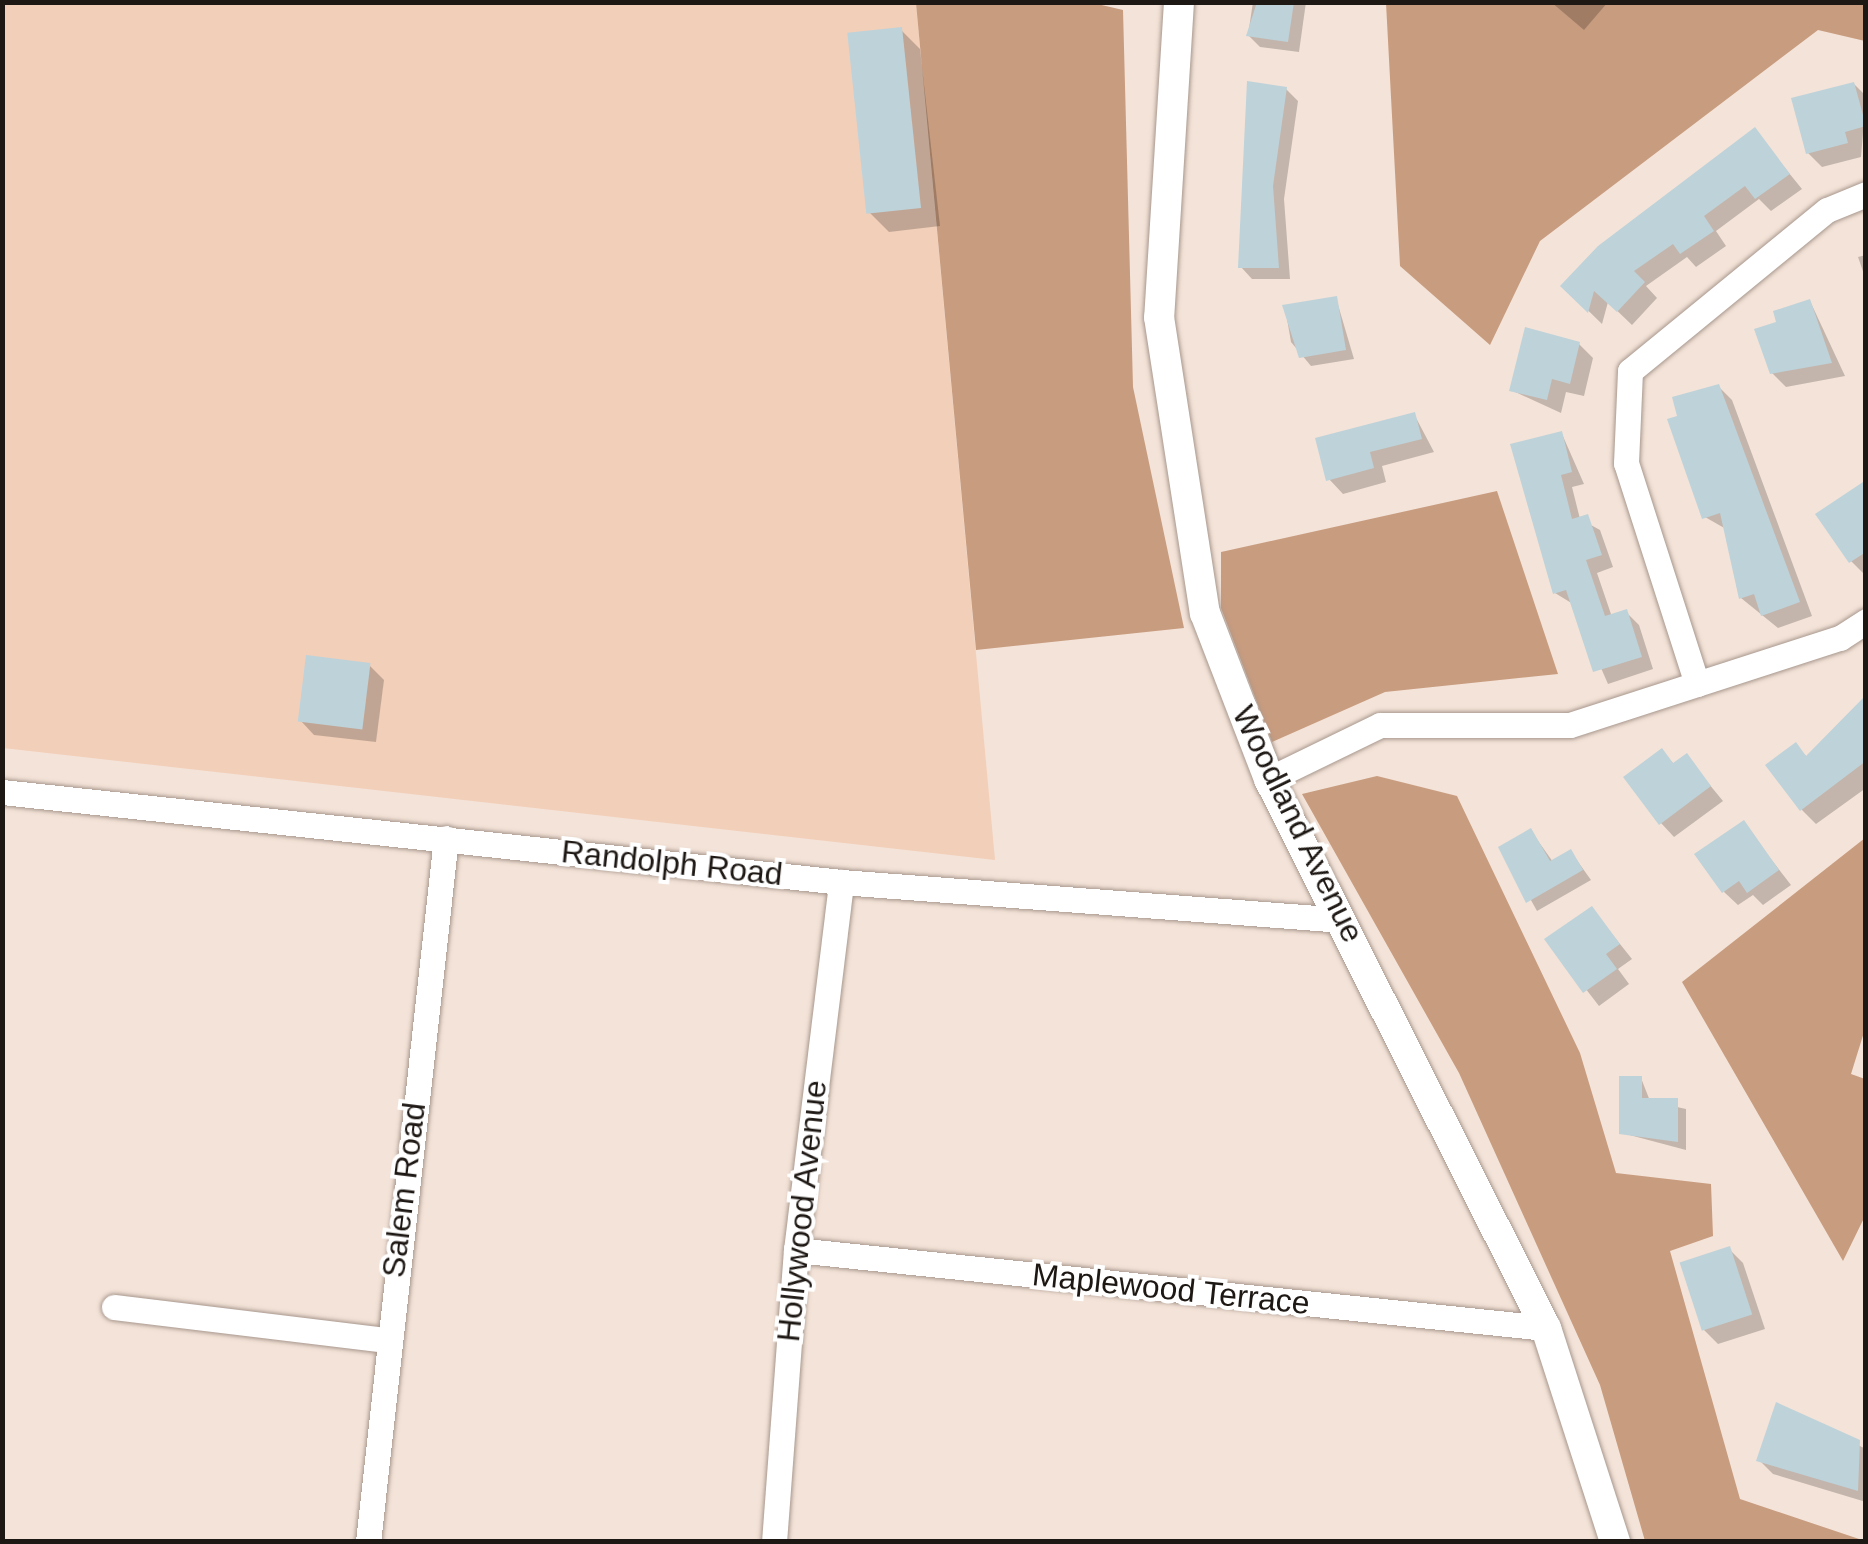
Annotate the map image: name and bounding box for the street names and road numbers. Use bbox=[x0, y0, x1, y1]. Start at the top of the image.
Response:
street label: Woodland Avenue bbox=[1224, 699, 1372, 949]
street label: Randolph Road bbox=[559, 832, 785, 894]
street label: Hollywood Avenue bbox=[769, 1077, 835, 1345]
street label: Salem Road bbox=[374, 1100, 434, 1280]
street label: Maplewood Terrace bbox=[1030, 1255, 1312, 1323]

